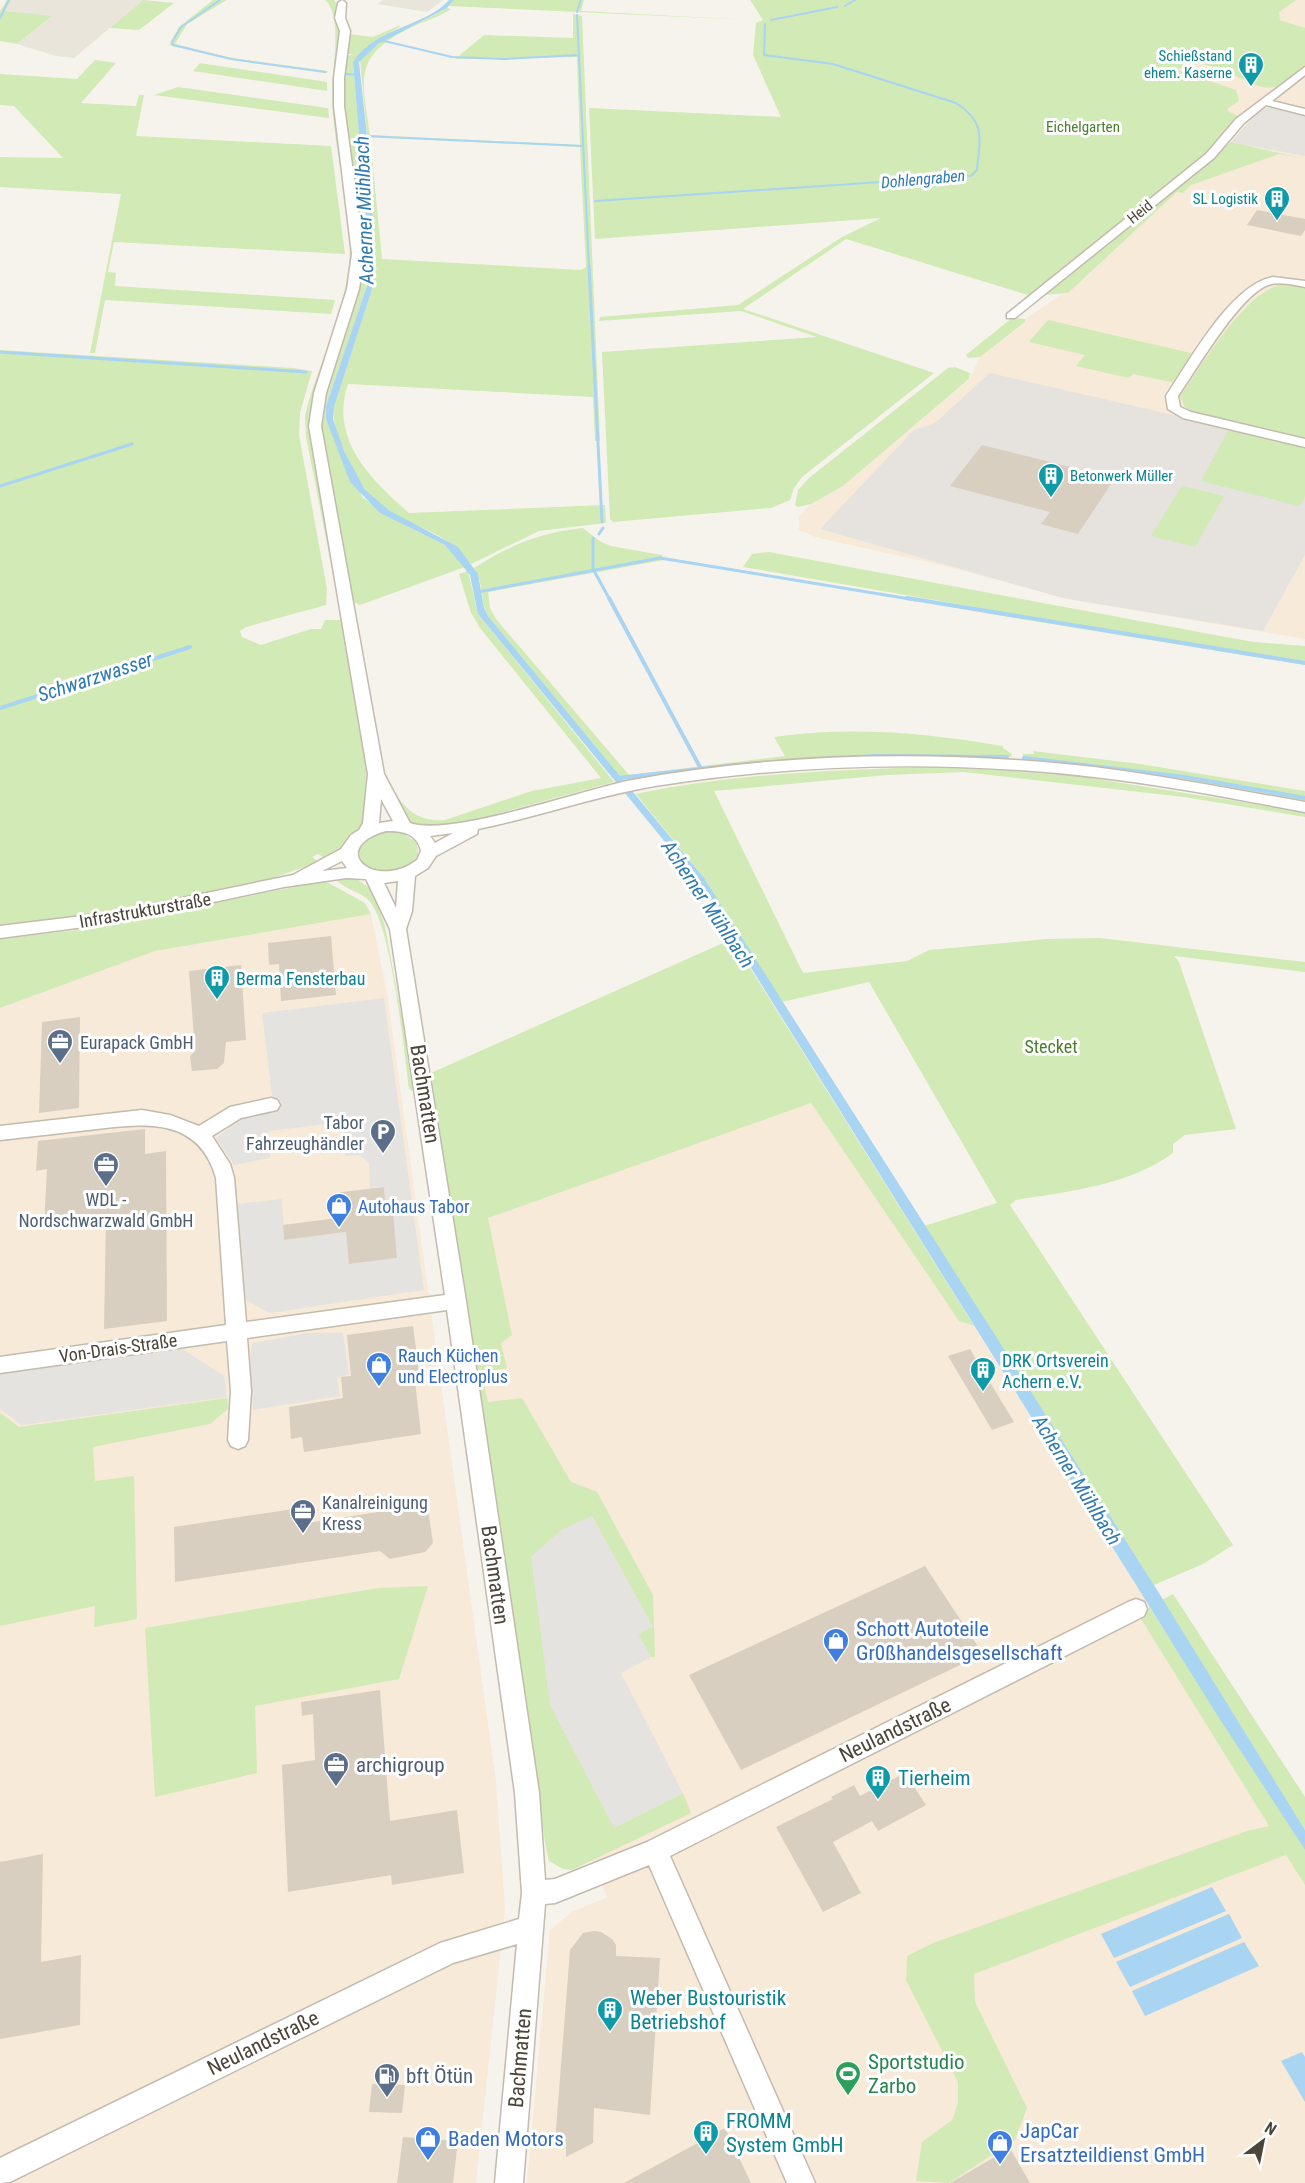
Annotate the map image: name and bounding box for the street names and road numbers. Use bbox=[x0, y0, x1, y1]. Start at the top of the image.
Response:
street label: Heid bbox=[1124, 196, 1156, 228]
street label: Infrastrukturstraße bbox=[78, 888, 212, 932]
street label: Bachmatten bbox=[405, 1043, 445, 1145]
street label: Von-Drais-Straße bbox=[58, 1329, 178, 1367]
street label: Bachmatten bbox=[476, 1524, 514, 1626]
street label: Neulandstraße bbox=[835, 1693, 955, 1767]
street label: Neulandstraße bbox=[203, 2006, 323, 2080]
street label: Bachmatten bbox=[504, 2007, 536, 2109]

